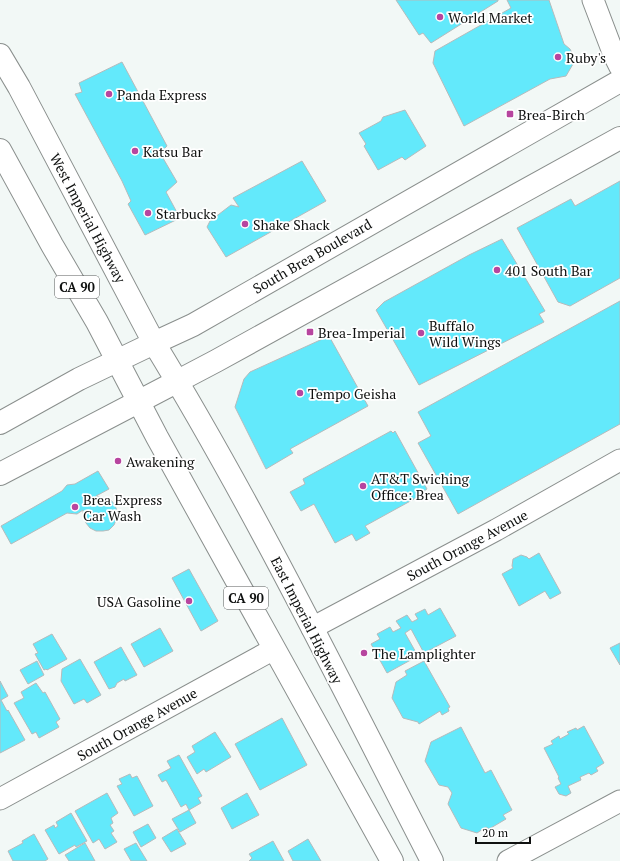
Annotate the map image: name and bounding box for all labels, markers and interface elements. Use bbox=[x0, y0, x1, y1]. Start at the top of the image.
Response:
place label: World Market bbox=[448, 8, 533, 27]
marker: World Market bbox=[435, 12, 445, 22]
place label: Ruby's bbox=[566, 48, 606, 67]
marker: Ruby's bbox=[553, 52, 563, 62]
place label: Panda Express bbox=[117, 85, 207, 104]
marker: Panda Express bbox=[104, 89, 114, 99]
place label: Brea-Birch bbox=[518, 105, 585, 124]
marker: Brea-Birch bbox=[505, 109, 515, 119]
place label: Katsu Bar bbox=[143, 142, 203, 161]
marker: Katsu Bar bbox=[130, 146, 140, 156]
street label: West Imperial Highway bbox=[46, 150, 131, 287]
place label: Starbucks bbox=[156, 204, 217, 223]
marker: Starbucks bbox=[143, 208, 153, 218]
street label: South Brea Boulevard bbox=[249, 214, 375, 298]
place label: Shake Shack bbox=[253, 215, 331, 234]
marker: Shake Shack bbox=[240, 219, 250, 229]
place label: 401 South Bar bbox=[505, 261, 593, 280]
marker: 401 South Bar bbox=[492, 265, 502, 275]
road number: CA 90 bbox=[55, 276, 99, 298]
place label: Buffalo Wild Wings bbox=[429, 316, 501, 351]
place label: Brea-Imperial bbox=[318, 323, 405, 342]
marker: Brea-Imperial bbox=[305, 327, 315, 337]
marker: Buffalo Wild Wings bbox=[416, 328, 426, 338]
place label: Tempo Geisha bbox=[308, 384, 396, 403]
marker: Tempo Geisha bbox=[295, 388, 305, 398]
place label: Awakening bbox=[126, 452, 195, 471]
marker: Awakening bbox=[113, 456, 123, 466]
place label: AT&T Swiching Office: Brea bbox=[371, 469, 470, 504]
marker: AT&T Swiching Office: Brea bbox=[358, 481, 368, 491]
place label: Brea Express Car Wash bbox=[83, 490, 162, 525]
marker: Brea Express Car Wash bbox=[70, 502, 80, 512]
street label: South Orange Avenue bbox=[403, 505, 531, 585]
street label: East Imperial Highway bbox=[267, 553, 348, 688]
road number: CA 90 bbox=[224, 587, 268, 609]
place label: USA Gasoline bbox=[97, 592, 181, 611]
marker: USA Gasoline bbox=[184, 596, 194, 606]
place label: The Lamplighter bbox=[372, 644, 476, 663]
marker: The Lamplighter bbox=[359, 648, 369, 658]
street label: South Orange Avenue bbox=[74, 683, 200, 765]
scale bar bbox=[476, 819, 530, 845]
text: 20 m bbox=[482, 825, 509, 840]

